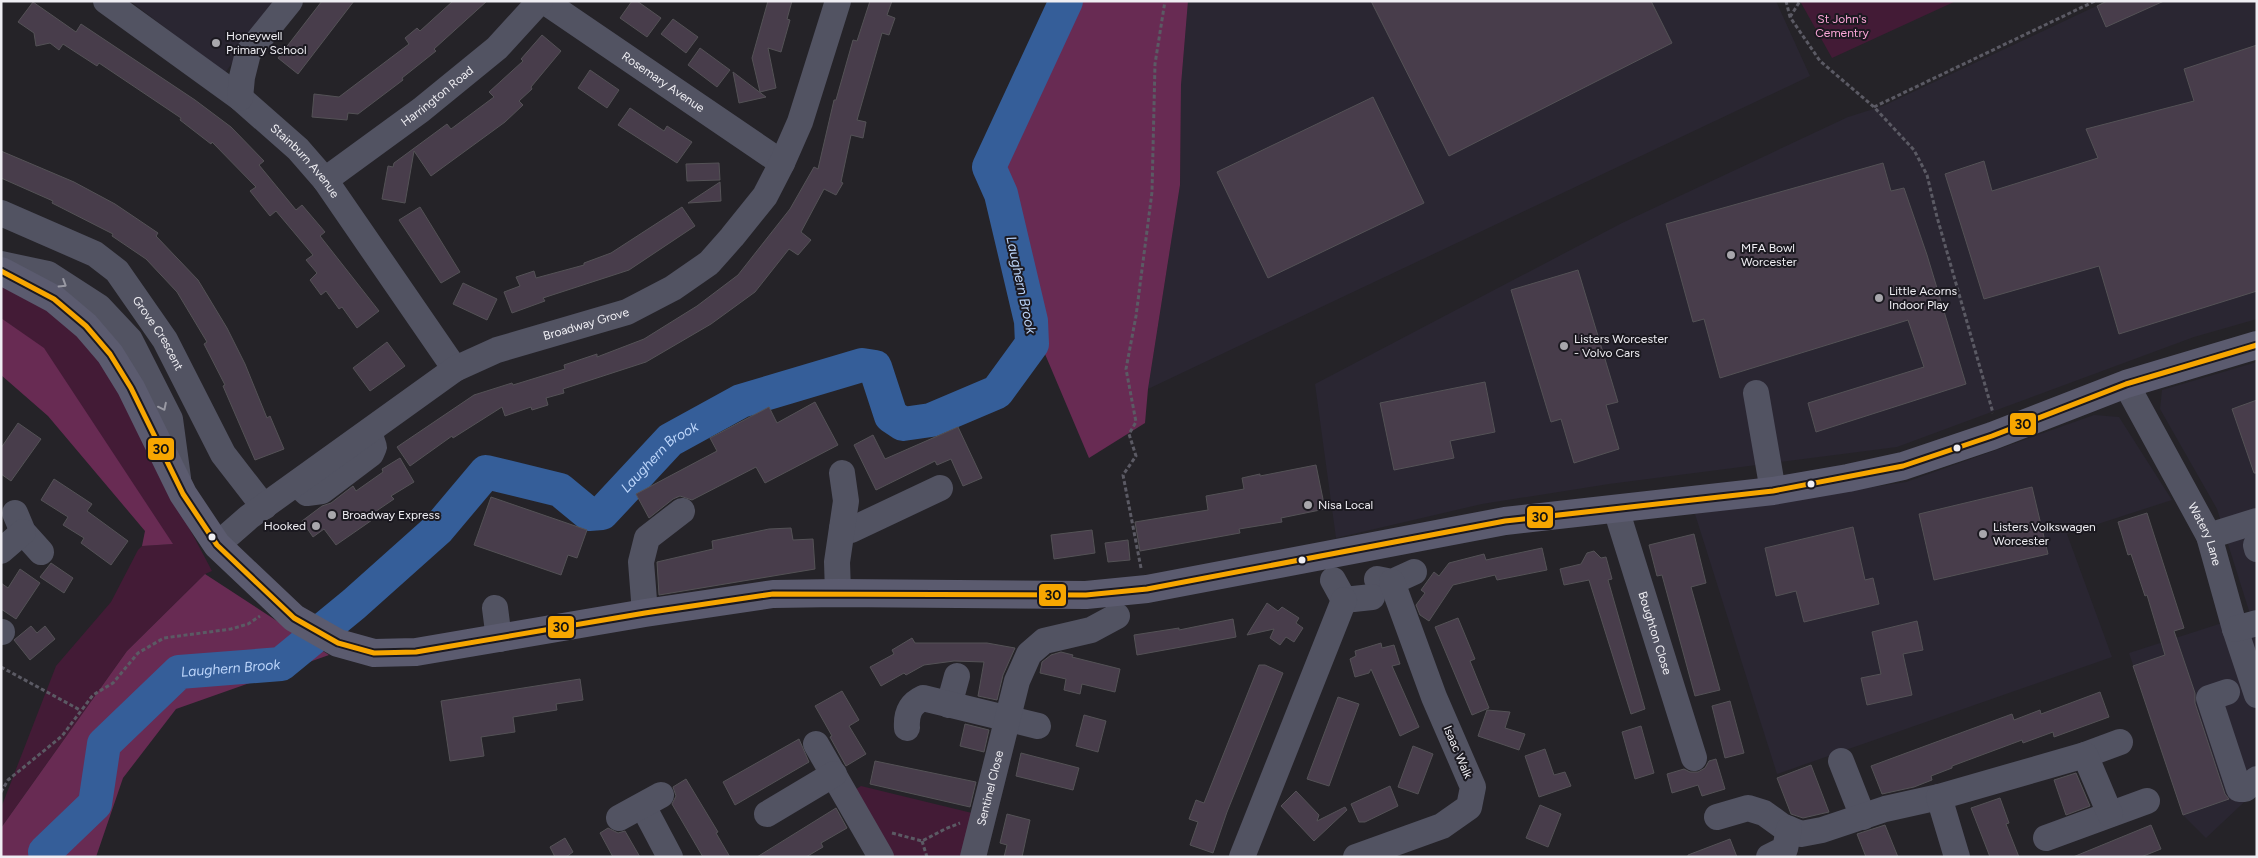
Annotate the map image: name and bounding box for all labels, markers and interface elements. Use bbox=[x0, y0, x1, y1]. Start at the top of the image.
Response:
park label: St John's Cementry bbox=[1815, 12, 1869, 40]
place label: Honeywell Primary School bbox=[226, 29, 307, 57]
marker: Honeywell Primary School bbox=[210, 37, 222, 49]
street label: Rosemary Avenue bbox=[619, 49, 707, 115]
street label: Harrington Road bbox=[398, 63, 476, 129]
street label: Stainburn Avenue bbox=[267, 121, 342, 201]
water label: Laughern Brook bbox=[1002, 235, 1040, 337]
place label: MFA Bowl Worcester bbox=[1741, 241, 1797, 269]
marker: MFA Bowl Worcester bbox=[1725, 249, 1737, 261]
one-way arrow bbox=[58, 278, 67, 287]
place label: Little Acorns Indoor Play bbox=[1889, 284, 1958, 312]
marker: Little Acorns Indoor Play bbox=[1873, 292, 1885, 304]
street label: Grove Crescent bbox=[130, 293, 186, 373]
street label: Broadway Grove bbox=[541, 305, 631, 343]
place label: Listers Worcester - Volvo Cars bbox=[1574, 332, 1668, 360]
marker: Listers Worcester - Volvo Cars bbox=[1558, 340, 1570, 352]
one-way arrow bbox=[157, 402, 168, 411]
line badge: 30 bbox=[2009, 412, 2037, 436]
text: 30 bbox=[2015, 416, 2031, 433]
water label: Laughern Brook bbox=[617, 417, 702, 496]
line badge: 30 bbox=[147, 437, 175, 461]
text: 30 bbox=[153, 441, 169, 458]
unlabelled marker bbox=[1952, 443, 1962, 453]
unlabelled marker bbox=[1806, 479, 1816, 489]
place label: Nisa Local bbox=[1318, 498, 1373, 512]
marker: Nisa Local bbox=[1302, 499, 1314, 511]
street label: Watery Lane bbox=[2185, 500, 2224, 568]
line badge: 30 bbox=[1526, 505, 1554, 529]
place label: Broadway Express bbox=[342, 508, 440, 522]
marker: Broadway Express bbox=[326, 509, 338, 521]
text: 30 bbox=[1532, 509, 1548, 526]
place label: Hooked bbox=[264, 519, 306, 533]
marker: Hooked bbox=[310, 520, 322, 532]
place label: Listers Volkswagen Worcester bbox=[1993, 520, 2096, 548]
marker: Listers Volkswagen Worcester bbox=[1977, 528, 1989, 540]
unlabelled marker bbox=[207, 532, 217, 542]
unlabelled marker bbox=[1297, 555, 1307, 565]
line badge: 30 bbox=[1038, 583, 1067, 607]
text: 30 bbox=[1045, 587, 1061, 604]
street label: Boughton Close bbox=[1635, 590, 1675, 677]
line badge: 30 bbox=[547, 615, 575, 639]
text: 30 bbox=[553, 619, 569, 636]
water label: Laughern Brook bbox=[180, 656, 282, 680]
street label: Isaac Walk bbox=[1441, 723, 1475, 781]
street label: Sentinel Close bbox=[974, 749, 1006, 827]

